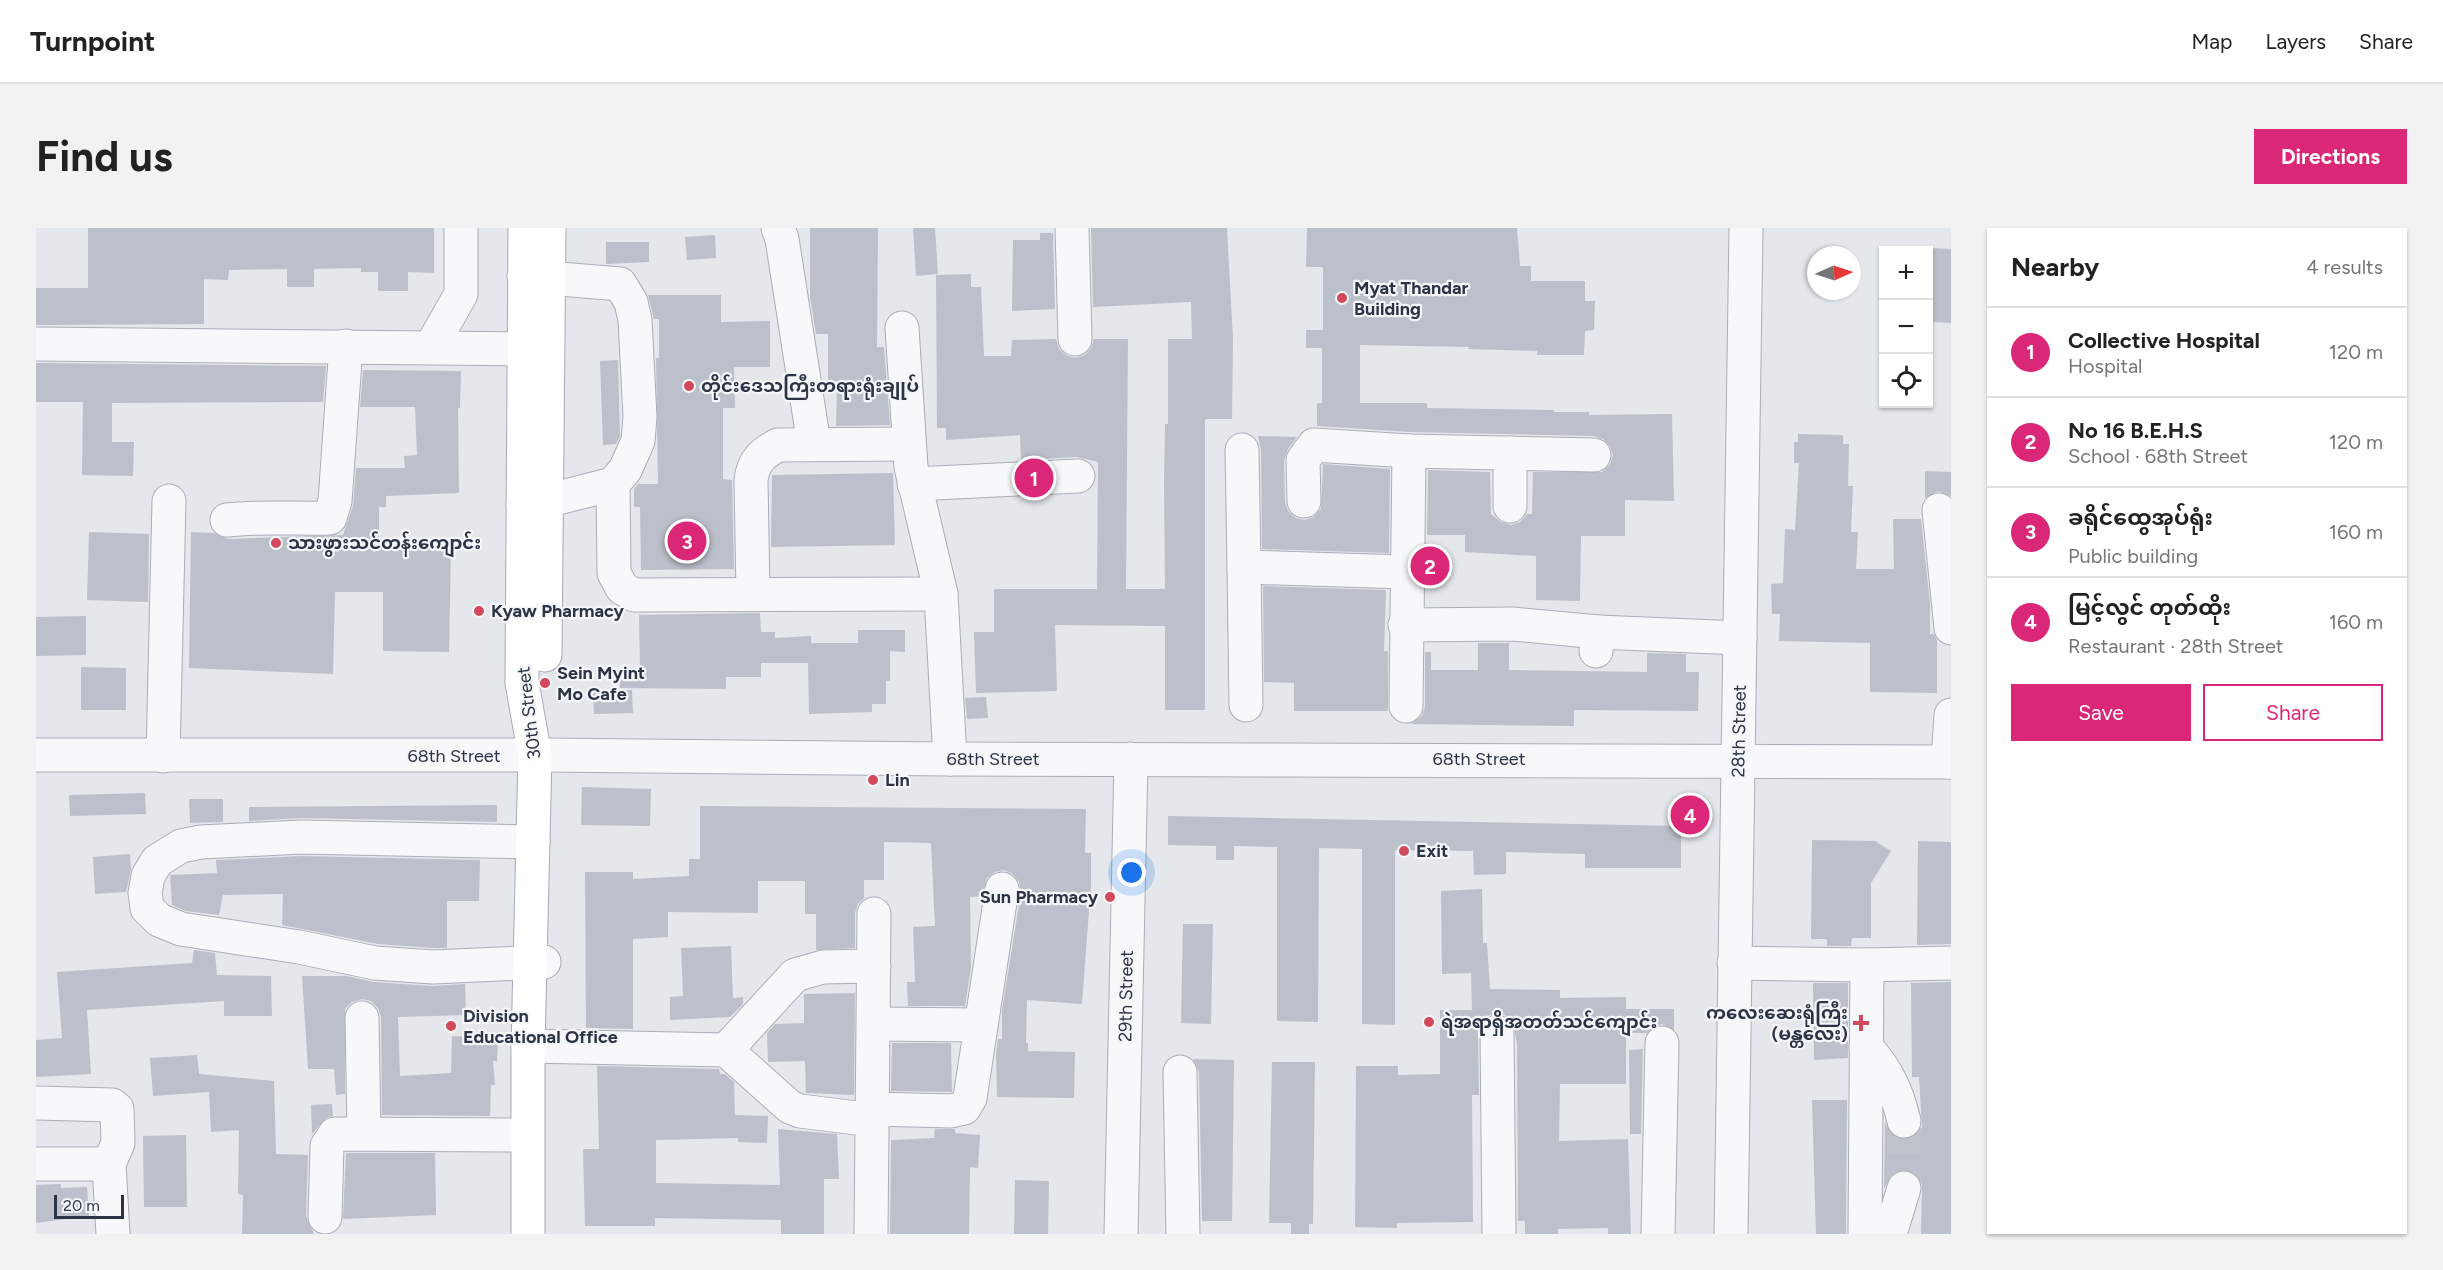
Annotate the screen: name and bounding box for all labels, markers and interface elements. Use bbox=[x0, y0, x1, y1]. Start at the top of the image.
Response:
text: Turnpoint bbox=[30, 24, 155, 58]
text: Map bbox=[2192, 29, 2232, 54]
text: Layers bbox=[2265, 29, 2326, 54]
text: Share bbox=[2359, 29, 2413, 54]
button: Directions bbox=[2254, 129, 2407, 184]
text: Find us bbox=[36, 131, 173, 182]
north arrow bbox=[1807, 246, 1861, 300]
map controls bbox=[1879, 246, 1933, 408]
button: + bbox=[1879, 246, 1933, 300]
text: Nearby bbox=[2011, 251, 2099, 283]
text: 4 results bbox=[2306, 255, 2383, 279]
place label: Myat Thandar Building bbox=[1354, 277, 1469, 320]
marker: Myat Thandar Building bbox=[1335, 291, 1349, 305]
button: − bbox=[1879, 300, 1933, 354]
text: Collective Hospital bbox=[2068, 327, 2260, 354]
text: 1 bbox=[2026, 340, 2035, 364]
text: 120 m bbox=[2329, 340, 2383, 364]
button: locate bbox=[1879, 354, 1933, 408]
text: Hospital bbox=[2068, 354, 2143, 378]
place label: တိုင်းဒေသကြီးတရားရုံးချုပ် bbox=[701, 374, 919, 401]
marker: တိုင်းဒေသကြီးတရားရုံးချုပ် bbox=[682, 379, 696, 393]
text: No 16 B.E.H.S bbox=[2068, 417, 2203, 444]
text: 2 bbox=[2025, 430, 2036, 454]
text: 120 m bbox=[2329, 430, 2383, 454]
text: School · 68th Street bbox=[2068, 444, 2248, 468]
pin: 1 bbox=[1014, 456, 1054, 500]
text: ခရိုင်ထွေအုပ်ရုံး bbox=[2068, 504, 2213, 531]
pin: 3 bbox=[668, 518, 706, 564]
text: 3 bbox=[2025, 520, 2036, 544]
text: 160 m bbox=[2329, 520, 2383, 544]
place label: သားဖွားသင်တန်းကျောင်း bbox=[288, 531, 481, 558]
marker: သားဖွားသင်တန်းကျောင်း bbox=[269, 536, 283, 550]
pin: 2 bbox=[1410, 544, 1450, 588]
text: Public building bbox=[2068, 544, 2198, 568]
text: မြင့်လွင် တုတ်ထိုး bbox=[2068, 594, 2231, 621]
place label: Kyaw Pharmacy bbox=[491, 600, 624, 622]
marker: Kyaw Pharmacy bbox=[472, 604, 486, 618]
text: 4 bbox=[2024, 610, 2037, 634]
text: 160 m bbox=[2329, 610, 2383, 634]
text: Restaurant · 28th Street bbox=[2068, 634, 2283, 658]
place label: Sein Myint Mo Cafe bbox=[557, 662, 645, 705]
street label: 30th Street bbox=[512, 665, 546, 761]
marker: Sein Myint Mo Cafe bbox=[538, 676, 552, 690]
street label: 28th Street bbox=[1727, 684, 1751, 778]
button: Save bbox=[2011, 684, 2191, 741]
button: Share bbox=[2203, 684, 2383, 741]
street label: 68th Street bbox=[408, 745, 501, 767]
street label: 68th Street bbox=[947, 748, 1040, 770]
street label: 68th Street bbox=[1433, 748, 1526, 770]
place label: Lin bbox=[885, 769, 910, 791]
marker: Lin bbox=[866, 773, 880, 787]
pin: 4 bbox=[1670, 792, 1710, 838]
place label: Exit bbox=[1416, 840, 1448, 862]
marker: Exit bbox=[1397, 844, 1411, 858]
your location bbox=[1117, 858, 1146, 887]
place label: Sun Pharmacy bbox=[980, 886, 1099, 908]
marker: Sun Pharmacy bbox=[1103, 890, 1117, 904]
street label: 29th Street bbox=[1114, 950, 1138, 1042]
place label: ကလေးဆေးရုံကြီး (မန္တလေး) bbox=[1706, 1001, 1848, 1048]
place label: Division Educational Office bbox=[463, 1005, 618, 1048]
place label: ရဲအရာရှိအတတ်သင်ကျောင်း bbox=[1441, 1010, 1658, 1037]
marker: ကလေးဆေးရုံကြီး (မန္တလေး) bbox=[1852, 1014, 1870, 1032]
marker: ရဲအရာရှိအတတ်သင်ကျောင်း bbox=[1422, 1015, 1436, 1029]
marker: Division Educational Office bbox=[444, 1019, 458, 1033]
scale bar bbox=[54, 1192, 124, 1220]
text: 20 m bbox=[63, 1196, 100, 1215]

